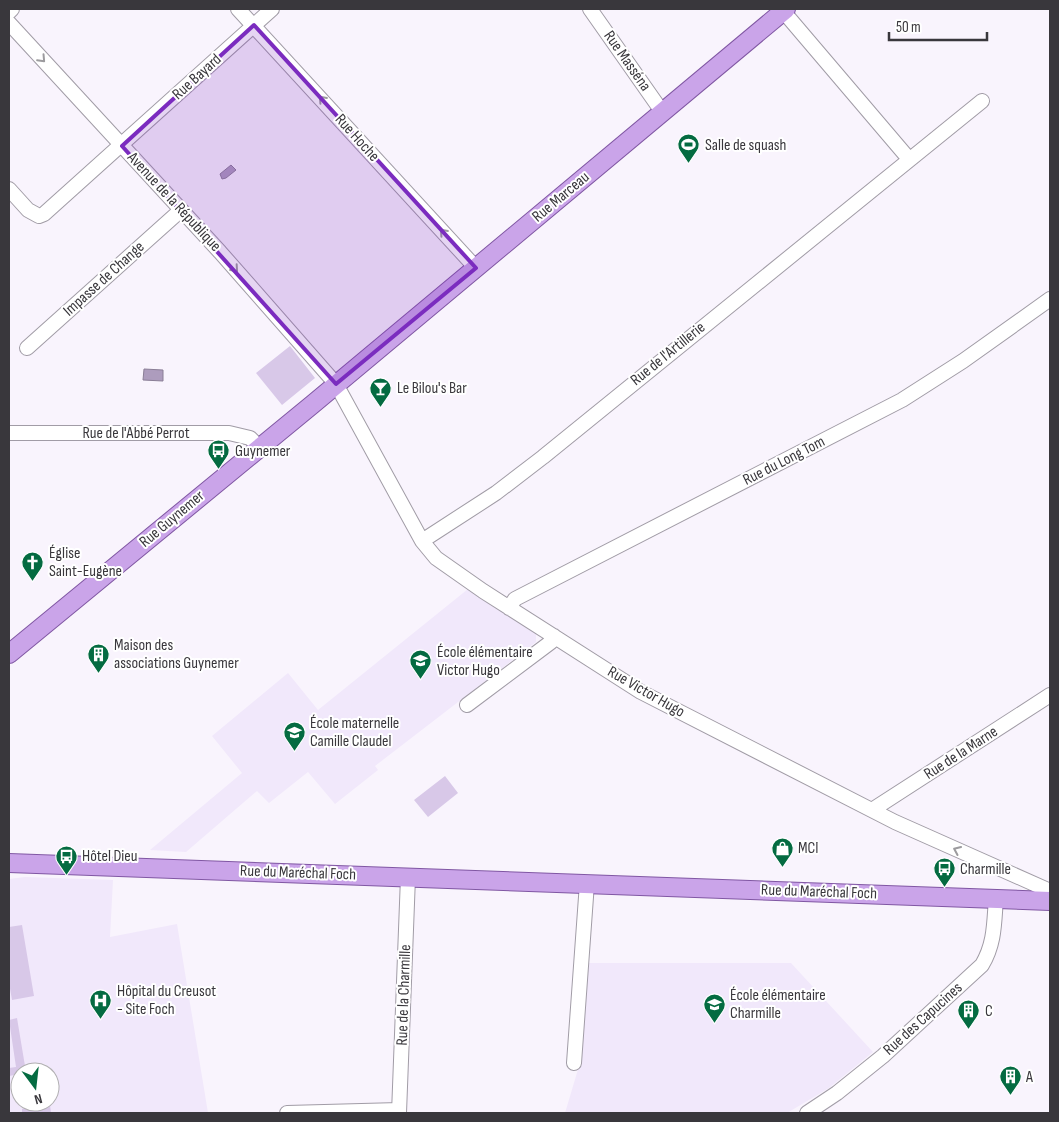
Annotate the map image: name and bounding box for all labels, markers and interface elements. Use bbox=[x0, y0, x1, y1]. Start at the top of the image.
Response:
scale bar bbox=[889, 10, 986, 42]
text: 50 m bbox=[896, 18, 921, 37]
street label: Rue Masséna bbox=[599, 27, 655, 95]
street label: Rue Bayard bbox=[169, 50, 225, 104]
one-way arrow bbox=[36, 54, 45, 63]
one-way arrow bbox=[318, 96, 327, 105]
street label: Rue Hoche bbox=[331, 110, 383, 166]
sports icon: Salle de squash bbox=[677, 133, 701, 164]
place label: Salle de squash bbox=[705, 136, 786, 155]
street label: Avenue de la République bbox=[123, 148, 225, 256]
street label: Rue Marceau bbox=[529, 168, 593, 226]
one-way arrow bbox=[440, 229, 449, 238]
street label: Impasse de Change bbox=[60, 238, 148, 320]
one-way arrow bbox=[229, 263, 238, 272]
street label: Rue de l'Artillerie bbox=[627, 318, 709, 390]
bar icon: Le Bilou's Bar bbox=[369, 376, 393, 407]
place label: Le Bilou's Bar bbox=[397, 379, 467, 398]
street label: Rue de l'Abbé Perrot bbox=[82, 424, 190, 443]
street label: Rue du Long Tom bbox=[740, 432, 828, 490]
bus stop icon: Guynemer bbox=[207, 439, 231, 470]
place label: Guynemer bbox=[235, 442, 291, 461]
street label: Rue Guynemer bbox=[136, 486, 208, 552]
place label: Église Saint-Eugène bbox=[49, 544, 122, 581]
church icon: Église Saint-Eugène bbox=[21, 550, 45, 581]
place label: Maison des associations Guynemer bbox=[114, 636, 239, 673]
building icon: Maison des associations Guynemer bbox=[86, 642, 110, 673]
place label: École élémentaire Victor Hugo bbox=[437, 643, 533, 680]
school or university icon: École élémentaire Victor Hugo bbox=[409, 649, 433, 680]
street label: Rue Victor Hugo bbox=[604, 662, 688, 722]
place label: École maternelle Camille Claudel bbox=[310, 714, 399, 751]
school or university icon: École maternelle Camille Claudel bbox=[282, 720, 306, 751]
street label: Rue de la Marne bbox=[921, 722, 1001, 784]
shop icon: MCI bbox=[770, 836, 794, 867]
place label: MCI bbox=[798, 839, 819, 858]
bus stop icon: Hôtel Dieu bbox=[54, 844, 78, 875]
place label: Hôtel Dieu bbox=[82, 847, 137, 866]
one-way arrow bbox=[954, 847, 963, 857]
bus stop icon: Charmille bbox=[932, 857, 956, 888]
place label: Charmille bbox=[960, 860, 1011, 879]
street label: Rue du Maréchal Foch bbox=[240, 861, 356, 885]
street label: Rue du Maréchal Foch bbox=[761, 880, 877, 904]
street label: Rue de la Charmille bbox=[393, 944, 415, 1046]
street label: Rue des Capucines bbox=[880, 978, 967, 1059]
place label: Hôpital du Creusot - Site Foch bbox=[117, 982, 216, 1019]
place label: École élémentaire Charmille bbox=[730, 986, 826, 1023]
hospital icon: Hôpital du Creusot - Site Foch bbox=[89, 988, 113, 1019]
school or university icon: École élémentaire Charmille bbox=[702, 992, 726, 1023]
building icon: C bbox=[957, 999, 981, 1030]
place label: C bbox=[985, 1002, 993, 1021]
north arrow bbox=[10, 1062, 60, 1112]
building icon: A bbox=[998, 1065, 1022, 1096]
place label: A bbox=[1025, 1068, 1033, 1087]
text: N bbox=[32, 1090, 44, 1108]

